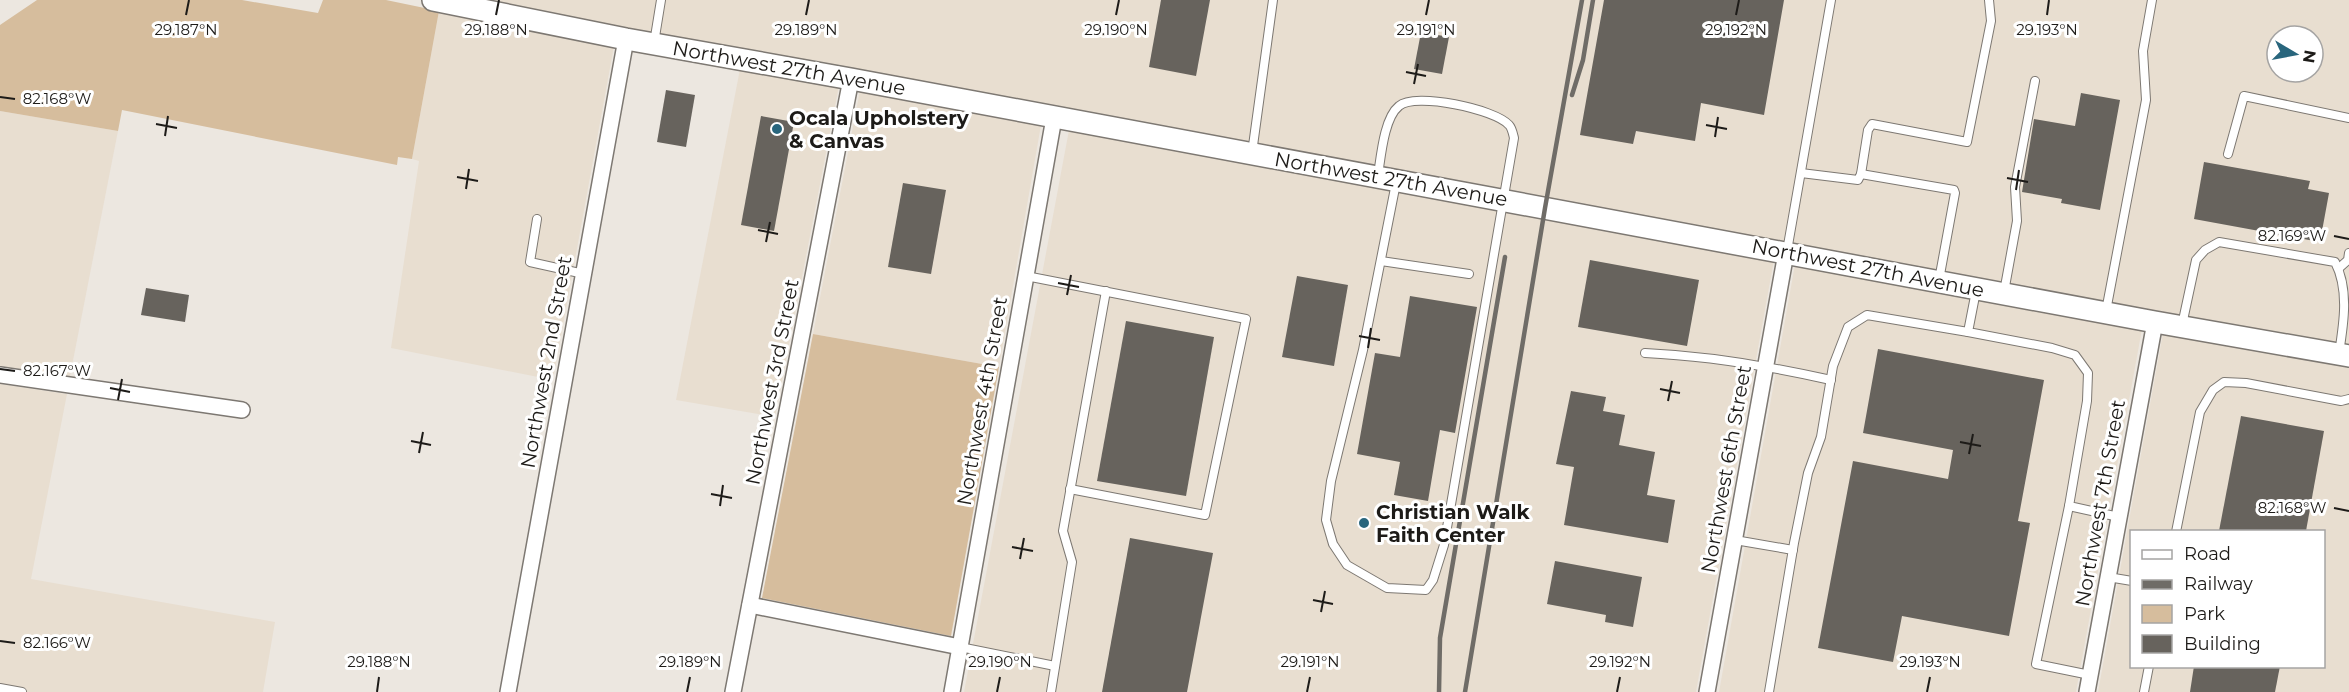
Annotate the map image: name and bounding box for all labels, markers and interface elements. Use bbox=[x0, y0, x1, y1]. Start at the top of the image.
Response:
text: 29.187°N bbox=[155, 20, 217, 39]
text: 29.188°N bbox=[464, 20, 528, 39]
text: 29.189°N bbox=[774, 20, 838, 39]
text: 29.190°N bbox=[1084, 20, 1148, 39]
text: 29.191°N bbox=[1397, 20, 1455, 39]
text: 29.192°N bbox=[1705, 20, 1767, 39]
text: 29.193°N bbox=[2016, 20, 2078, 39]
north arrow bbox=[2265, 24, 2325, 84]
street label: Northwest 27th Avenue bbox=[671, 36, 907, 100]
text: N bbox=[2299, 48, 2320, 65]
text: 82.168°W bbox=[23, 89, 92, 108]
place label: Ocala Upholstery & Canvas bbox=[789, 106, 970, 153]
marker: Ocala Upholstery & Canvas bbox=[770, 122, 784, 136]
street label: Northwest 27th Avenue bbox=[1273, 147, 1509, 211]
text: 82.169°W bbox=[2258, 226, 2326, 245]
street label: Northwest 27th Avenue bbox=[1750, 234, 1986, 302]
street label: Northwest 2nd Street bbox=[515, 254, 577, 470]
street label: Northwest 3rd Street bbox=[740, 277, 804, 487]
street label: Northwest 4th Street bbox=[952, 295, 1012, 507]
text: 82.167°W bbox=[23, 361, 91, 380]
street label: Northwest 6th Street bbox=[1696, 363, 1756, 575]
street label: Northwest 7th Street bbox=[2070, 398, 2130, 608]
text: 82.168°W bbox=[2258, 498, 2327, 517]
place label: Christian Walk Faith Center bbox=[1376, 500, 1531, 547]
marker: Christian Walk Faith Center bbox=[1357, 516, 1371, 530]
legend bbox=[2130, 530, 2325, 668]
text: Road bbox=[2184, 543, 2231, 565]
text: Railway bbox=[2184, 573, 2253, 595]
text: Park bbox=[2184, 603, 2225, 625]
text: 82.166°W bbox=[23, 633, 91, 652]
text: Building bbox=[2184, 633, 2261, 655]
text: 29.188°N bbox=[347, 652, 411, 671]
text: 29.189°N bbox=[658, 652, 722, 671]
text: 29.190°N bbox=[968, 652, 1032, 671]
text: 29.191°N bbox=[1281, 652, 1339, 671]
text: 29.192°N bbox=[1589, 652, 1651, 671]
text: 29.193°N bbox=[1899, 652, 1961, 671]

